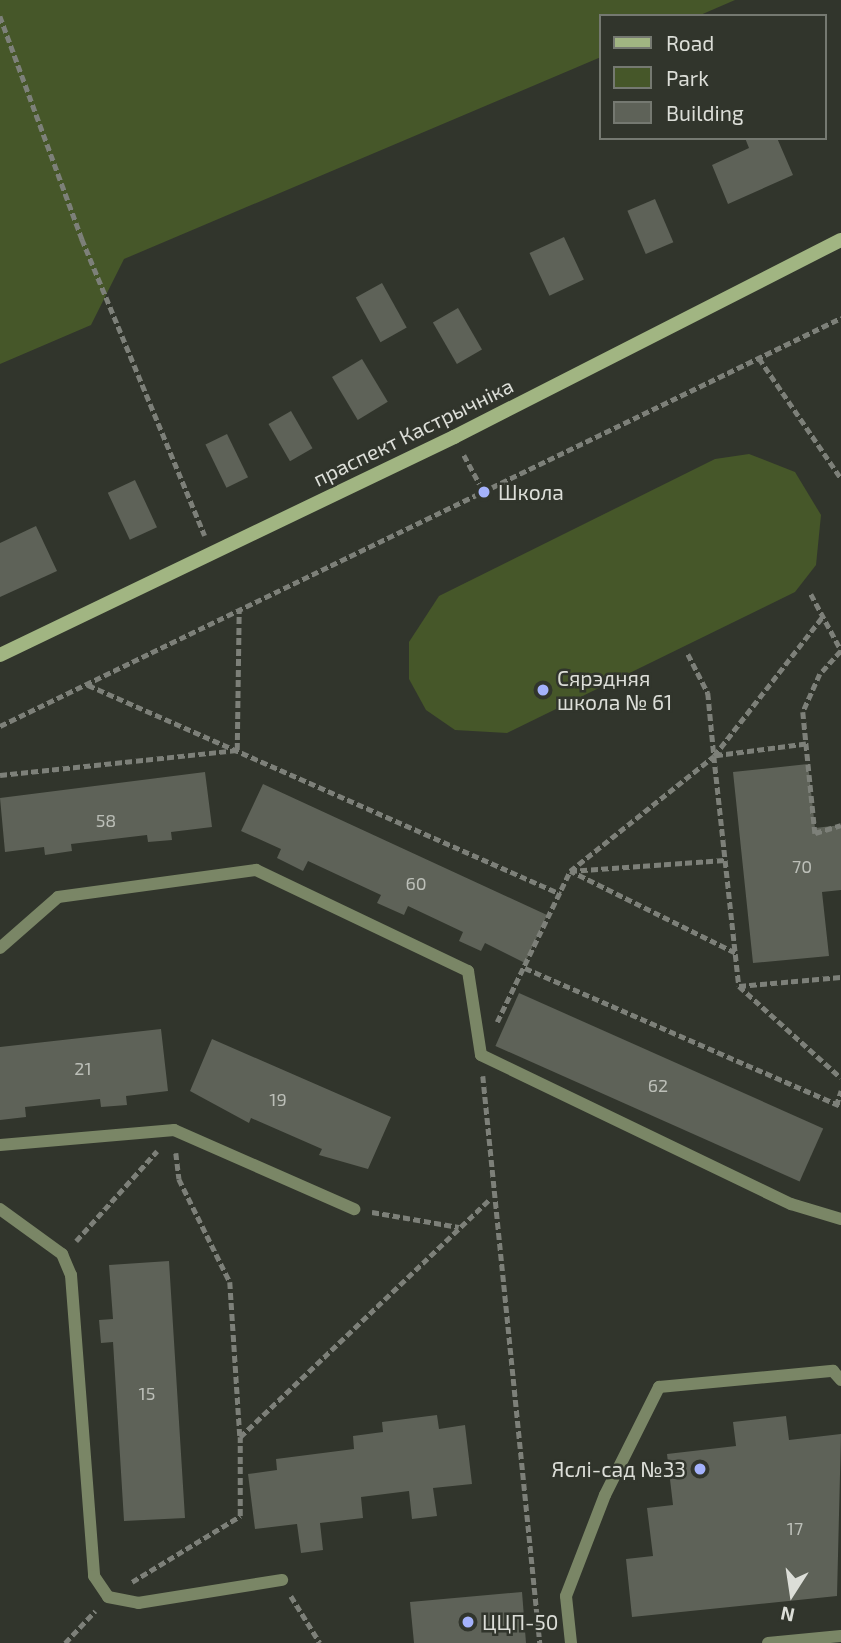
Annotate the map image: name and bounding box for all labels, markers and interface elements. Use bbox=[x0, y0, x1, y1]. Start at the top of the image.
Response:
legend bbox=[600, 14, 827, 140]
text: Road bbox=[666, 30, 714, 55]
text: Park bbox=[666, 65, 709, 90]
text: Building bbox=[666, 100, 744, 125]
street label: праспект Кастрычніка bbox=[309, 373, 517, 491]
place label: Школа bbox=[498, 479, 564, 505]
marker: Школа bbox=[476, 484, 492, 500]
place label: Сярэдняя школа № 61 bbox=[557, 665, 672, 715]
marker: Сярэдняя школа № 61 bbox=[535, 682, 551, 698]
house number: 58 bbox=[96, 809, 116, 831]
house number: 70 bbox=[792, 855, 812, 877]
house number: 60 bbox=[405, 872, 427, 894]
house number: 21 bbox=[74, 1057, 92, 1079]
house number: 62 bbox=[648, 1074, 668, 1096]
house number: 19 bbox=[269, 1088, 287, 1110]
house number: 15 bbox=[139, 1382, 155, 1404]
place label: Яслі-сад №33 bbox=[552, 1456, 686, 1482]
marker: Яслі-сад №33 bbox=[692, 1461, 708, 1477]
house number: 17 bbox=[787, 1517, 803, 1539]
north arrow bbox=[757, 1559, 827, 1629]
text: N bbox=[778, 1602, 797, 1628]
place label: ЦЦП-50 bbox=[482, 1609, 558, 1635]
marker: ЦЦП-50 bbox=[460, 1614, 476, 1630]

